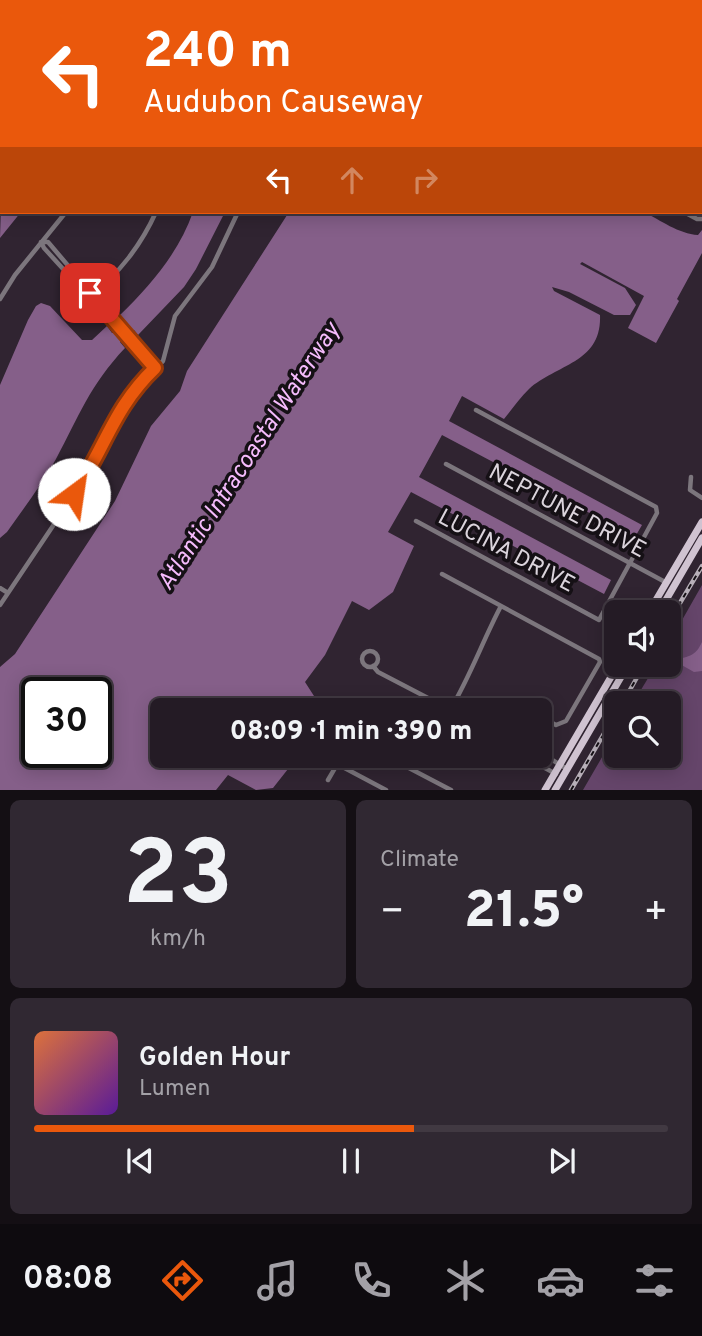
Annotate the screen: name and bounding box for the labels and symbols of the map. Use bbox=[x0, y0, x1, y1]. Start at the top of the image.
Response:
pin bbox=[60, 263, 120, 323]
water label: Atlantic Intracoastal Waterway bbox=[152, 316, 349, 597]
position arrow bbox=[37, 457, 111, 531]
street label: NEPTUNE DRIVE bbox=[483, 458, 651, 566]
street label: LUCINA DRIVE bbox=[432, 504, 579, 600]
speed limit sign: 30 bbox=[21, 677, 112, 768]

